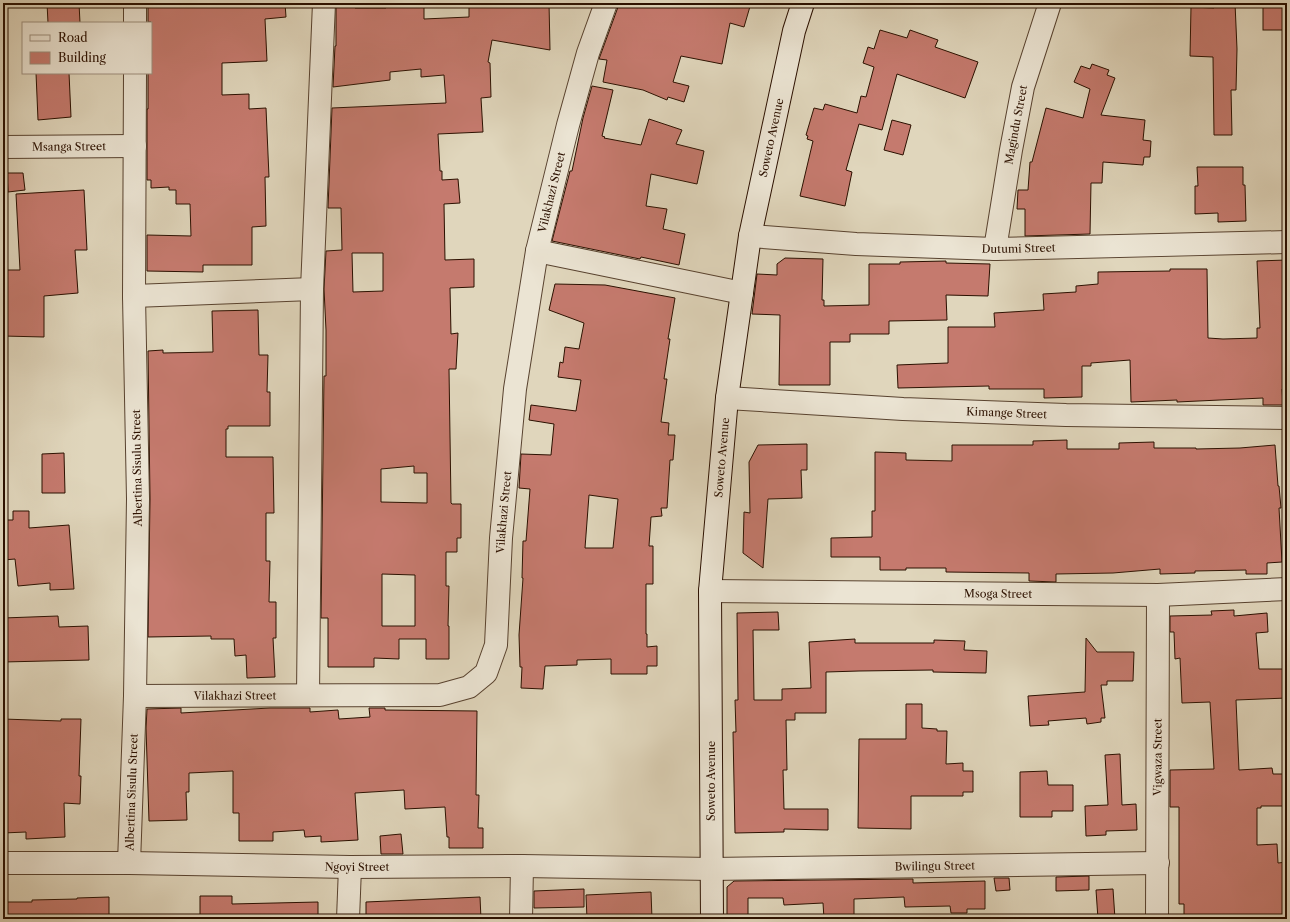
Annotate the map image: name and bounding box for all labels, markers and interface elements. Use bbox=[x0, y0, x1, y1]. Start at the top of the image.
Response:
legend bbox=[22, 22, 152, 74]
text: Road bbox=[58, 30, 88, 45]
text: Building bbox=[58, 50, 106, 65]
street label: Magindu Street bbox=[1002, 84, 1030, 165]
street label: Soweto Avenue bbox=[756, 97, 786, 178]
street label: Msanga Street bbox=[32, 139, 106, 154]
street label: Vilakhazi Street bbox=[535, 150, 568, 235]
street label: Dutumi Street bbox=[981, 241, 1056, 256]
street label: Kimange Street bbox=[966, 404, 1047, 421]
street label: Albertina Sisulu Street bbox=[129, 409, 145, 528]
street label: Soweto Avenue bbox=[711, 417, 732, 498]
street label: Vilakhazi Street bbox=[493, 470, 514, 555]
street label: Msoga Street bbox=[964, 586, 1032, 601]
street label: Vilakhazi Street bbox=[193, 689, 276, 703]
street label: Vigwaza Street bbox=[1150, 718, 1165, 797]
street label: Albertina Sisulu Street bbox=[122, 733, 141, 852]
street label: Soweto Avenue bbox=[704, 741, 718, 821]
street label: Bwilingu Street bbox=[895, 858, 975, 874]
street label: Ngoyi Street bbox=[324, 860, 389, 874]

